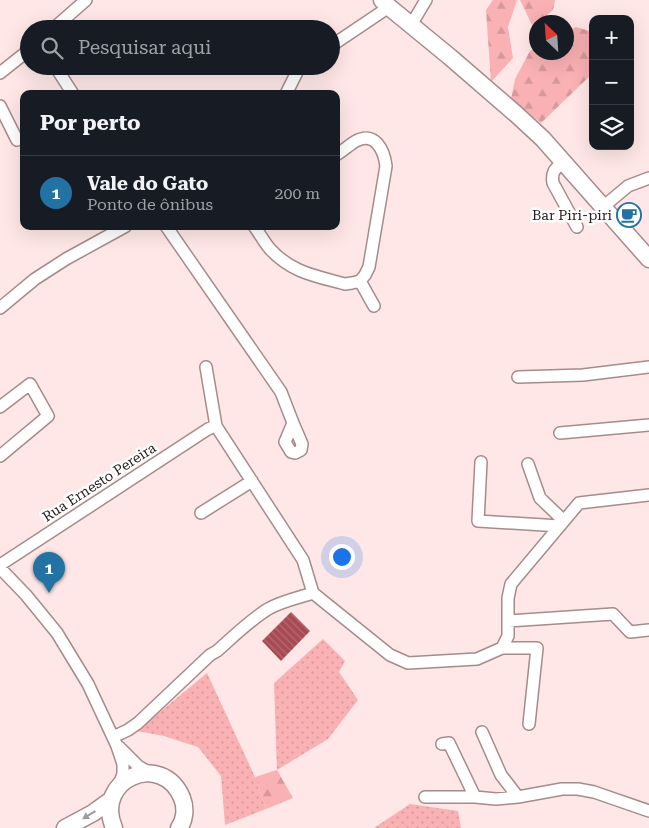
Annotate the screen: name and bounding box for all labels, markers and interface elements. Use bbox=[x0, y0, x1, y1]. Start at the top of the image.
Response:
north arrow bbox=[529, 15, 574, 60]
map controls bbox=[589, 15, 634, 150]
button: + bbox=[589, 15, 634, 60]
search box bbox=[20, 20, 340, 75]
icon: search bbox=[38, 34, 66, 62]
text: Pesquisar aqui bbox=[78, 36, 211, 59]
button: − bbox=[589, 60, 634, 105]
button: layers bbox=[589, 105, 634, 150]
text: Por perto bbox=[40, 111, 141, 135]
text: Vale do Gato bbox=[87, 172, 208, 195]
text: 1 bbox=[52, 184, 60, 203]
text: 200 m bbox=[274, 184, 320, 203]
text: Ponto de ônibus bbox=[87, 195, 213, 214]
cafe icon: Bar Piri-piri bbox=[616, 202, 642, 228]
place label: Bar Piri-piri bbox=[532, 207, 613, 223]
street label: Rua Ernesto Pereira bbox=[39, 439, 159, 525]
your location bbox=[329, 544, 355, 570]
pin: 1 bbox=[33, 552, 65, 593]
one-way arrow bbox=[82, 811, 95, 820]

